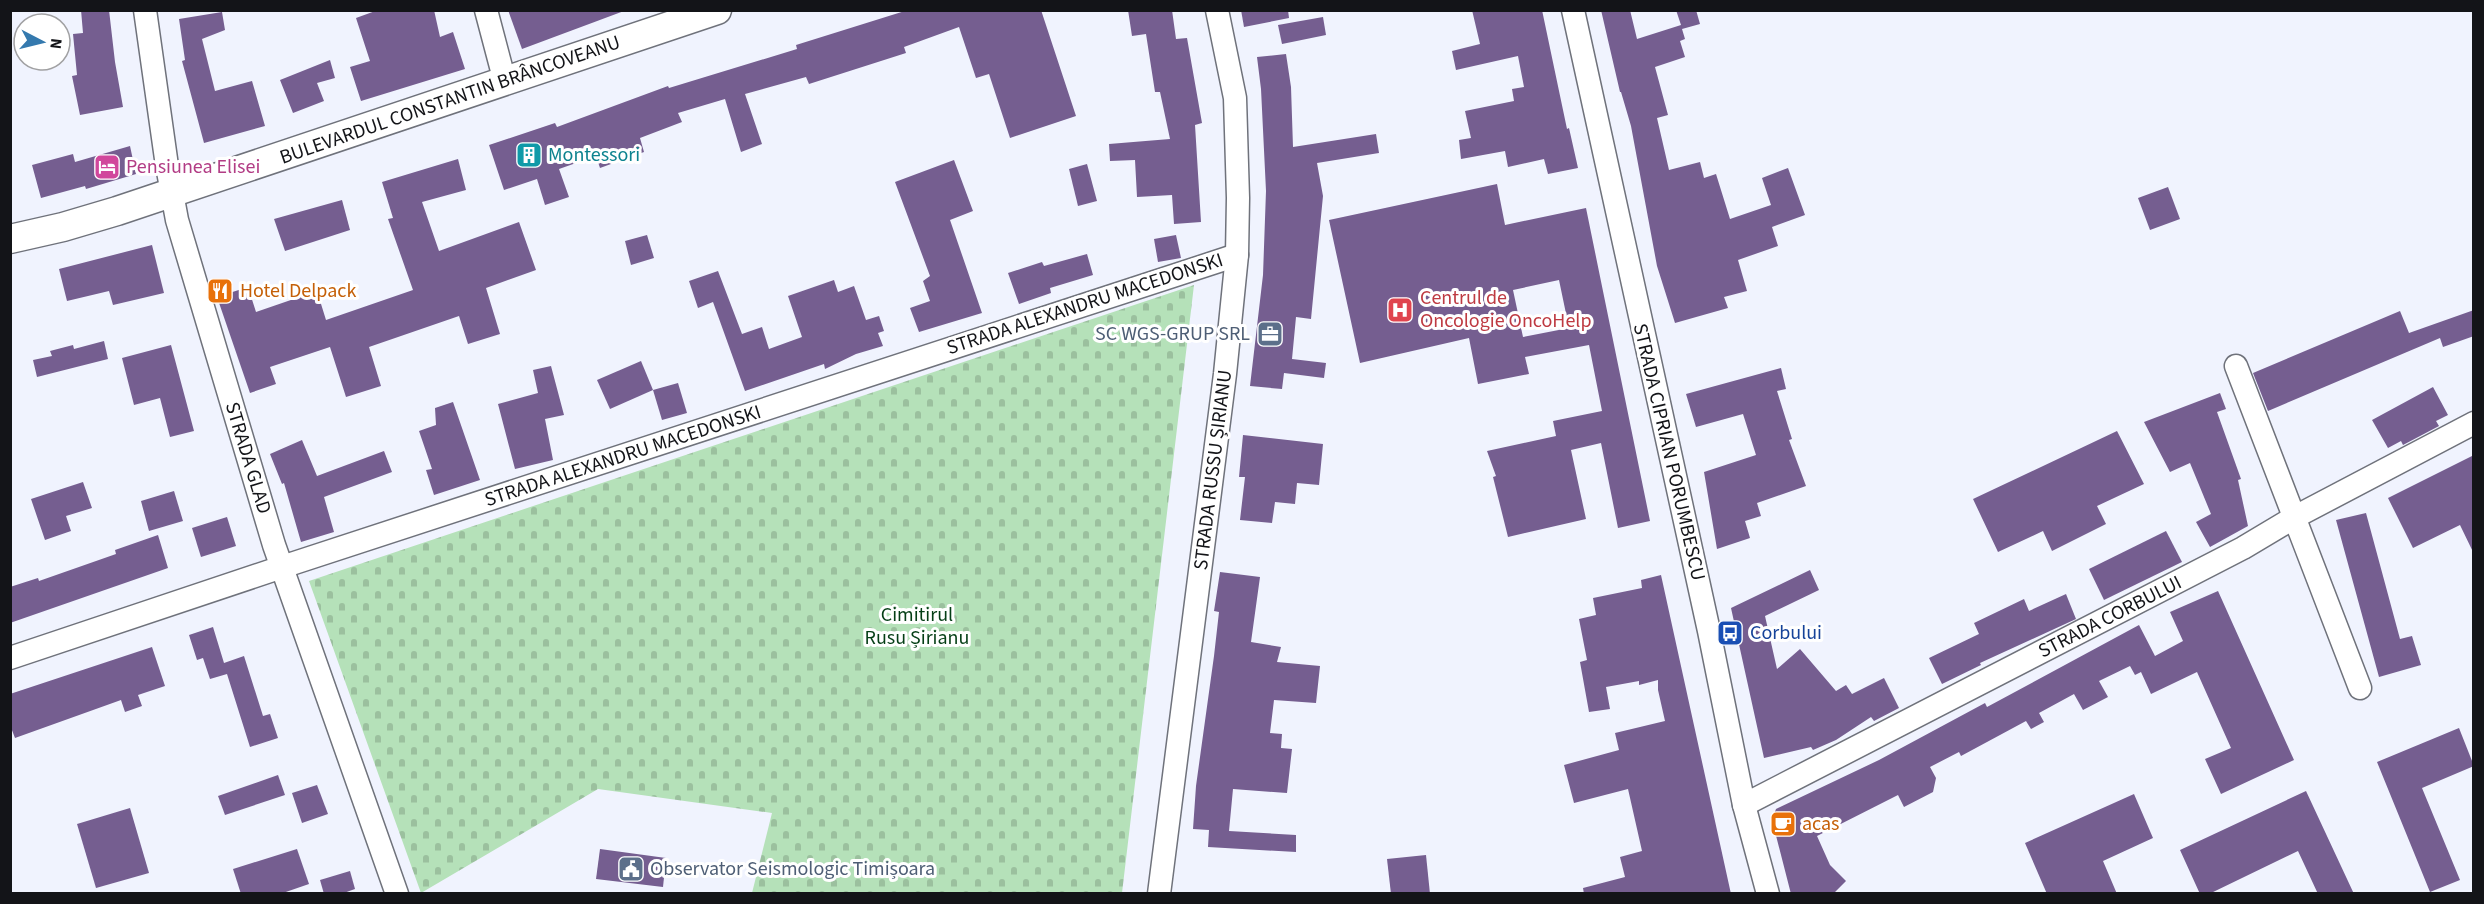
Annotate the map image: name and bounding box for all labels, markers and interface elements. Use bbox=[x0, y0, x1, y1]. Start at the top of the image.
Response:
north arrow bbox=[12, 12, 72, 72]
street label: BULEVARDUL CONSTANTIN BRÂNCOVEANU bbox=[276, 28, 624, 172]
text: N bbox=[44, 37, 67, 50]
building icon: Montessori bbox=[514, 140, 544, 170]
place label: Montessori bbox=[548, 141, 640, 169]
hotel icon: Pensiunea Elisei bbox=[92, 152, 122, 182]
place label: Pensiunea Elisei bbox=[126, 153, 260, 181]
street label: STRADA ALEXANDRU MACEDONSKI bbox=[943, 246, 1227, 362]
restaurant icon: Hotel Delpack bbox=[205, 276, 235, 306]
place label: Hotel Delpack bbox=[240, 277, 356, 305]
place label: Centrul de Oncologie OncoHelp bbox=[1420, 284, 1592, 335]
hospital icon: Centrul de Oncologie OncoHelp bbox=[1385, 295, 1415, 325]
office icon: SC WGS-GRUP SRL bbox=[1255, 319, 1285, 349]
place label: SC WGS-GRUP SRL bbox=[1095, 320, 1250, 348]
street label: STRADA CIPRIAN PORUMBESCU bbox=[1626, 321, 1712, 583]
street label: STRADA RUSSU ȘIRIANU bbox=[1187, 368, 1239, 572]
street label: STRADA ALEXANDRU MACEDONSKI bbox=[481, 398, 765, 514]
street label: STRADA GLAD bbox=[218, 399, 278, 517]
street label: STRADA CORBULUI bbox=[2033, 569, 2187, 665]
park label: Cimitirul Rusu Șirianu bbox=[865, 601, 969, 652]
bus stop icon: Corbului bbox=[1715, 618, 1745, 648]
place label: Corbului bbox=[1750, 619, 1822, 647]
cafe icon: acas bbox=[1768, 809, 1798, 839]
place label: acas bbox=[1802, 810, 1839, 838]
public building icon: Observator Seismologic Timișoara bbox=[616, 854, 646, 884]
place label: Observator Seismologic Timișoara bbox=[650, 855, 935, 883]

